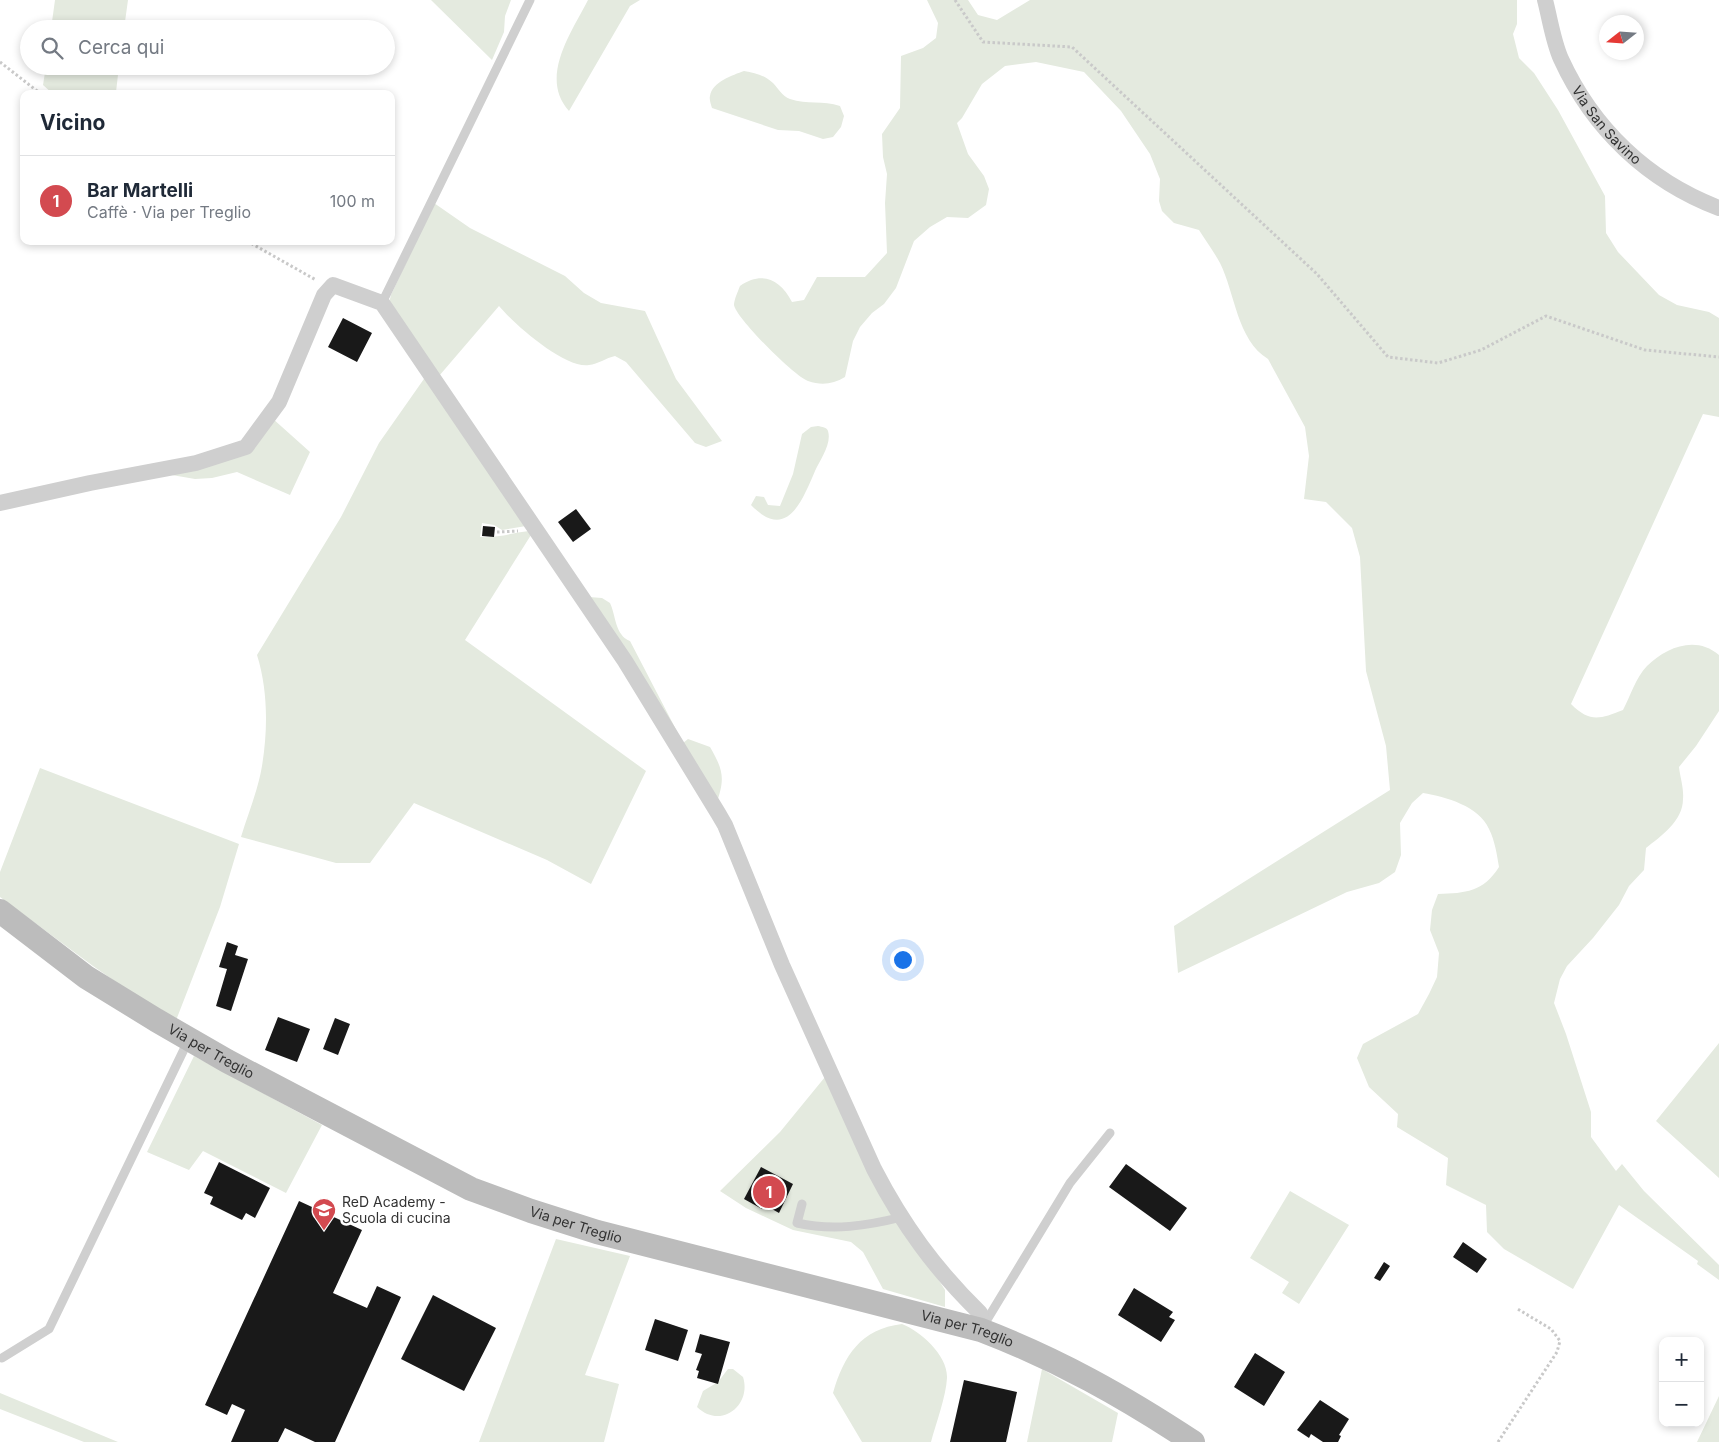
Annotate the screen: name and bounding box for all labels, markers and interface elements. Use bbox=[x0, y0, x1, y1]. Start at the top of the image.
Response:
north arrow bbox=[1599, 15, 1644, 60]
search box bbox=[20, 20, 395, 75]
icon: search bbox=[38, 34, 66, 62]
text: Cerca qui bbox=[78, 36, 164, 59]
street label: Via San Savino bbox=[1569, 82, 1645, 168]
text: Vicino bbox=[40, 110, 105, 135]
text: Bar Martelli bbox=[87, 179, 193, 202]
text: 1 bbox=[53, 191, 59, 211]
text: 100 m bbox=[330, 191, 375, 211]
text: Caffè · Via per Treglio bbox=[87, 202, 251, 222]
your location bbox=[890, 947, 916, 973]
street label: Via per Treglio bbox=[165, 1020, 257, 1082]
pin: 1 bbox=[753, 1173, 785, 1211]
place label: ReD Academy - Scuola di cucina bbox=[342, 1193, 451, 1226]
school or university icon: ReD Academy - Scuola di cucina bbox=[311, 1197, 337, 1231]
street label: Via per Treglio bbox=[528, 1202, 624, 1246]
street label: Via per Treglio bbox=[919, 1306, 1016, 1350]
map controls bbox=[1659, 1337, 1704, 1427]
button: + bbox=[1659, 1337, 1704, 1382]
button: − bbox=[1659, 1382, 1704, 1427]

